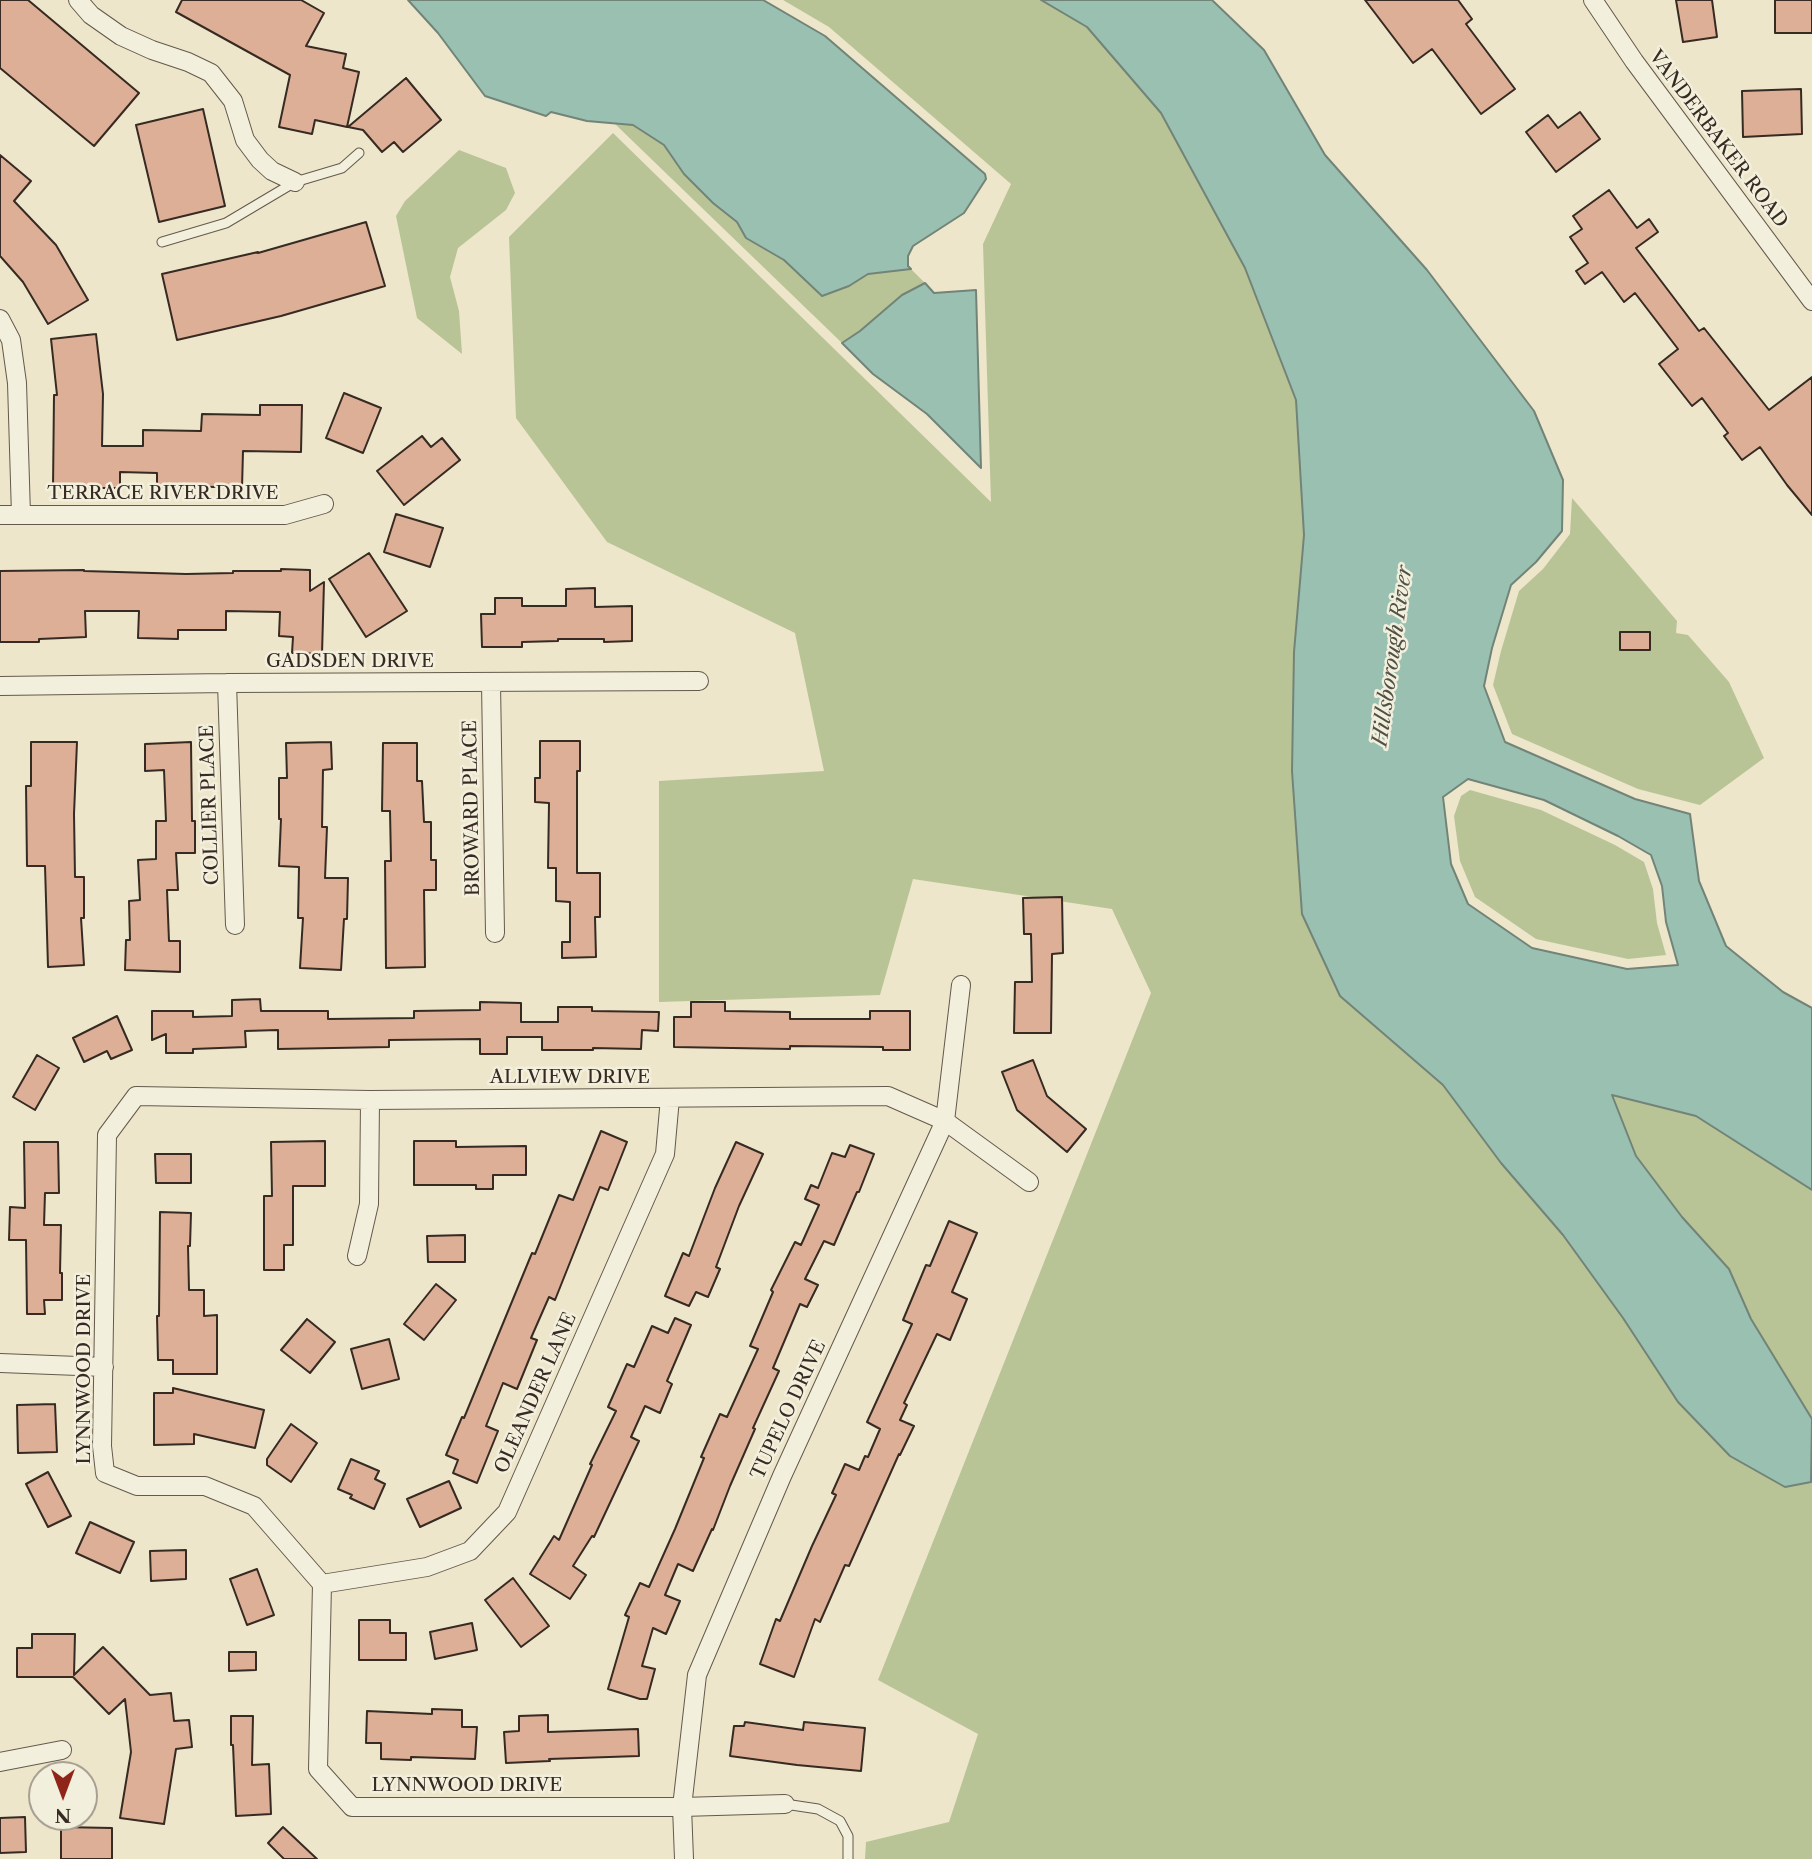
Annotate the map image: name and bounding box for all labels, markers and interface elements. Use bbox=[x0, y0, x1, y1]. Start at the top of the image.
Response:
street label: VANDERBAKER ROAD bbox=[1644, 46, 1792, 232]
street label: TERRACE RIVER DRIVE bbox=[47, 483, 279, 505]
water label: Hillsborough River bbox=[1368, 564, 1418, 748]
street label: GADSDEN DRIVE bbox=[266, 651, 434, 673]
street label: BROWARD PLACE bbox=[459, 720, 485, 896]
street label: COLLIER PLACE bbox=[196, 724, 224, 886]
street label: ALLVIEW DRIVE bbox=[490, 1067, 650, 1089]
street label: LYNNWOOD DRIVE bbox=[74, 1274, 96, 1464]
street label: OLEANDER LANE bbox=[490, 1309, 582, 1477]
street label: TUPELO DRIVE bbox=[747, 1337, 831, 1483]
north arrow bbox=[28, 1761, 98, 1831]
street label: LYNNWOOD DRIVE bbox=[372, 1775, 562, 1797]
text: N bbox=[55, 1804, 71, 1827]

